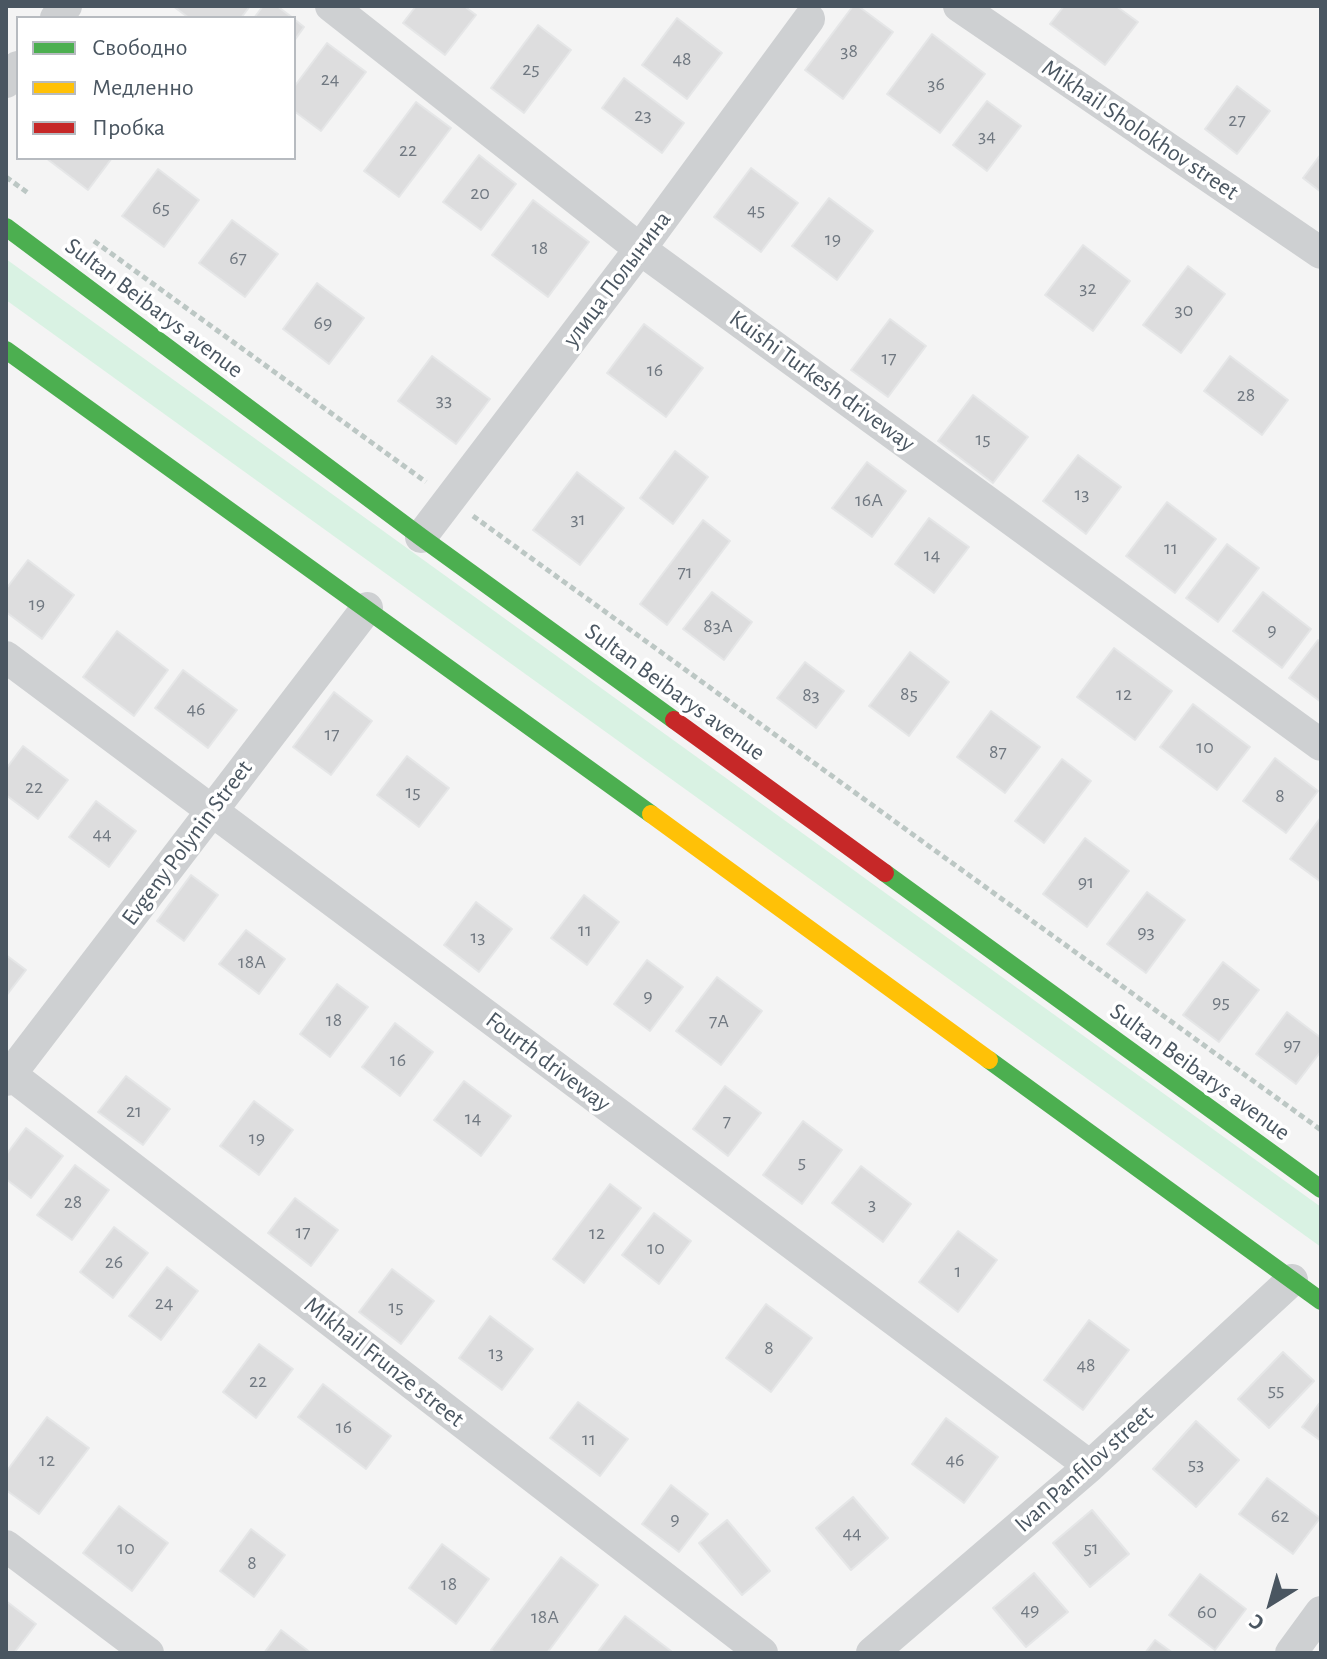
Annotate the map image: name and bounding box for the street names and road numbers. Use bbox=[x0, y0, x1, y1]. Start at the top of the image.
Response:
street label: Mikhail Sholokhov street bbox=[1036, 53, 1244, 207]
street label: улица Полынина bbox=[557, 206, 677, 352]
street label: Sultan Beibarys avenue bbox=[59, 232, 249, 384]
street label: Kuishi Turkesh driveway bbox=[724, 304, 920, 458]
street label: Sultan Beibarys avenue bbox=[579, 617, 771, 767]
street label: Evgeny Polynin Street bbox=[115, 755, 259, 931]
street label: Sultan Beibarys avenue bbox=[1104, 997, 1296, 1147]
street label: Fourth driveway bbox=[480, 1006, 616, 1118]
street label: Mikhail Frunze street bbox=[298, 1291, 470, 1433]
street label: Ivan Panfilov street bbox=[1009, 1399, 1159, 1539]

